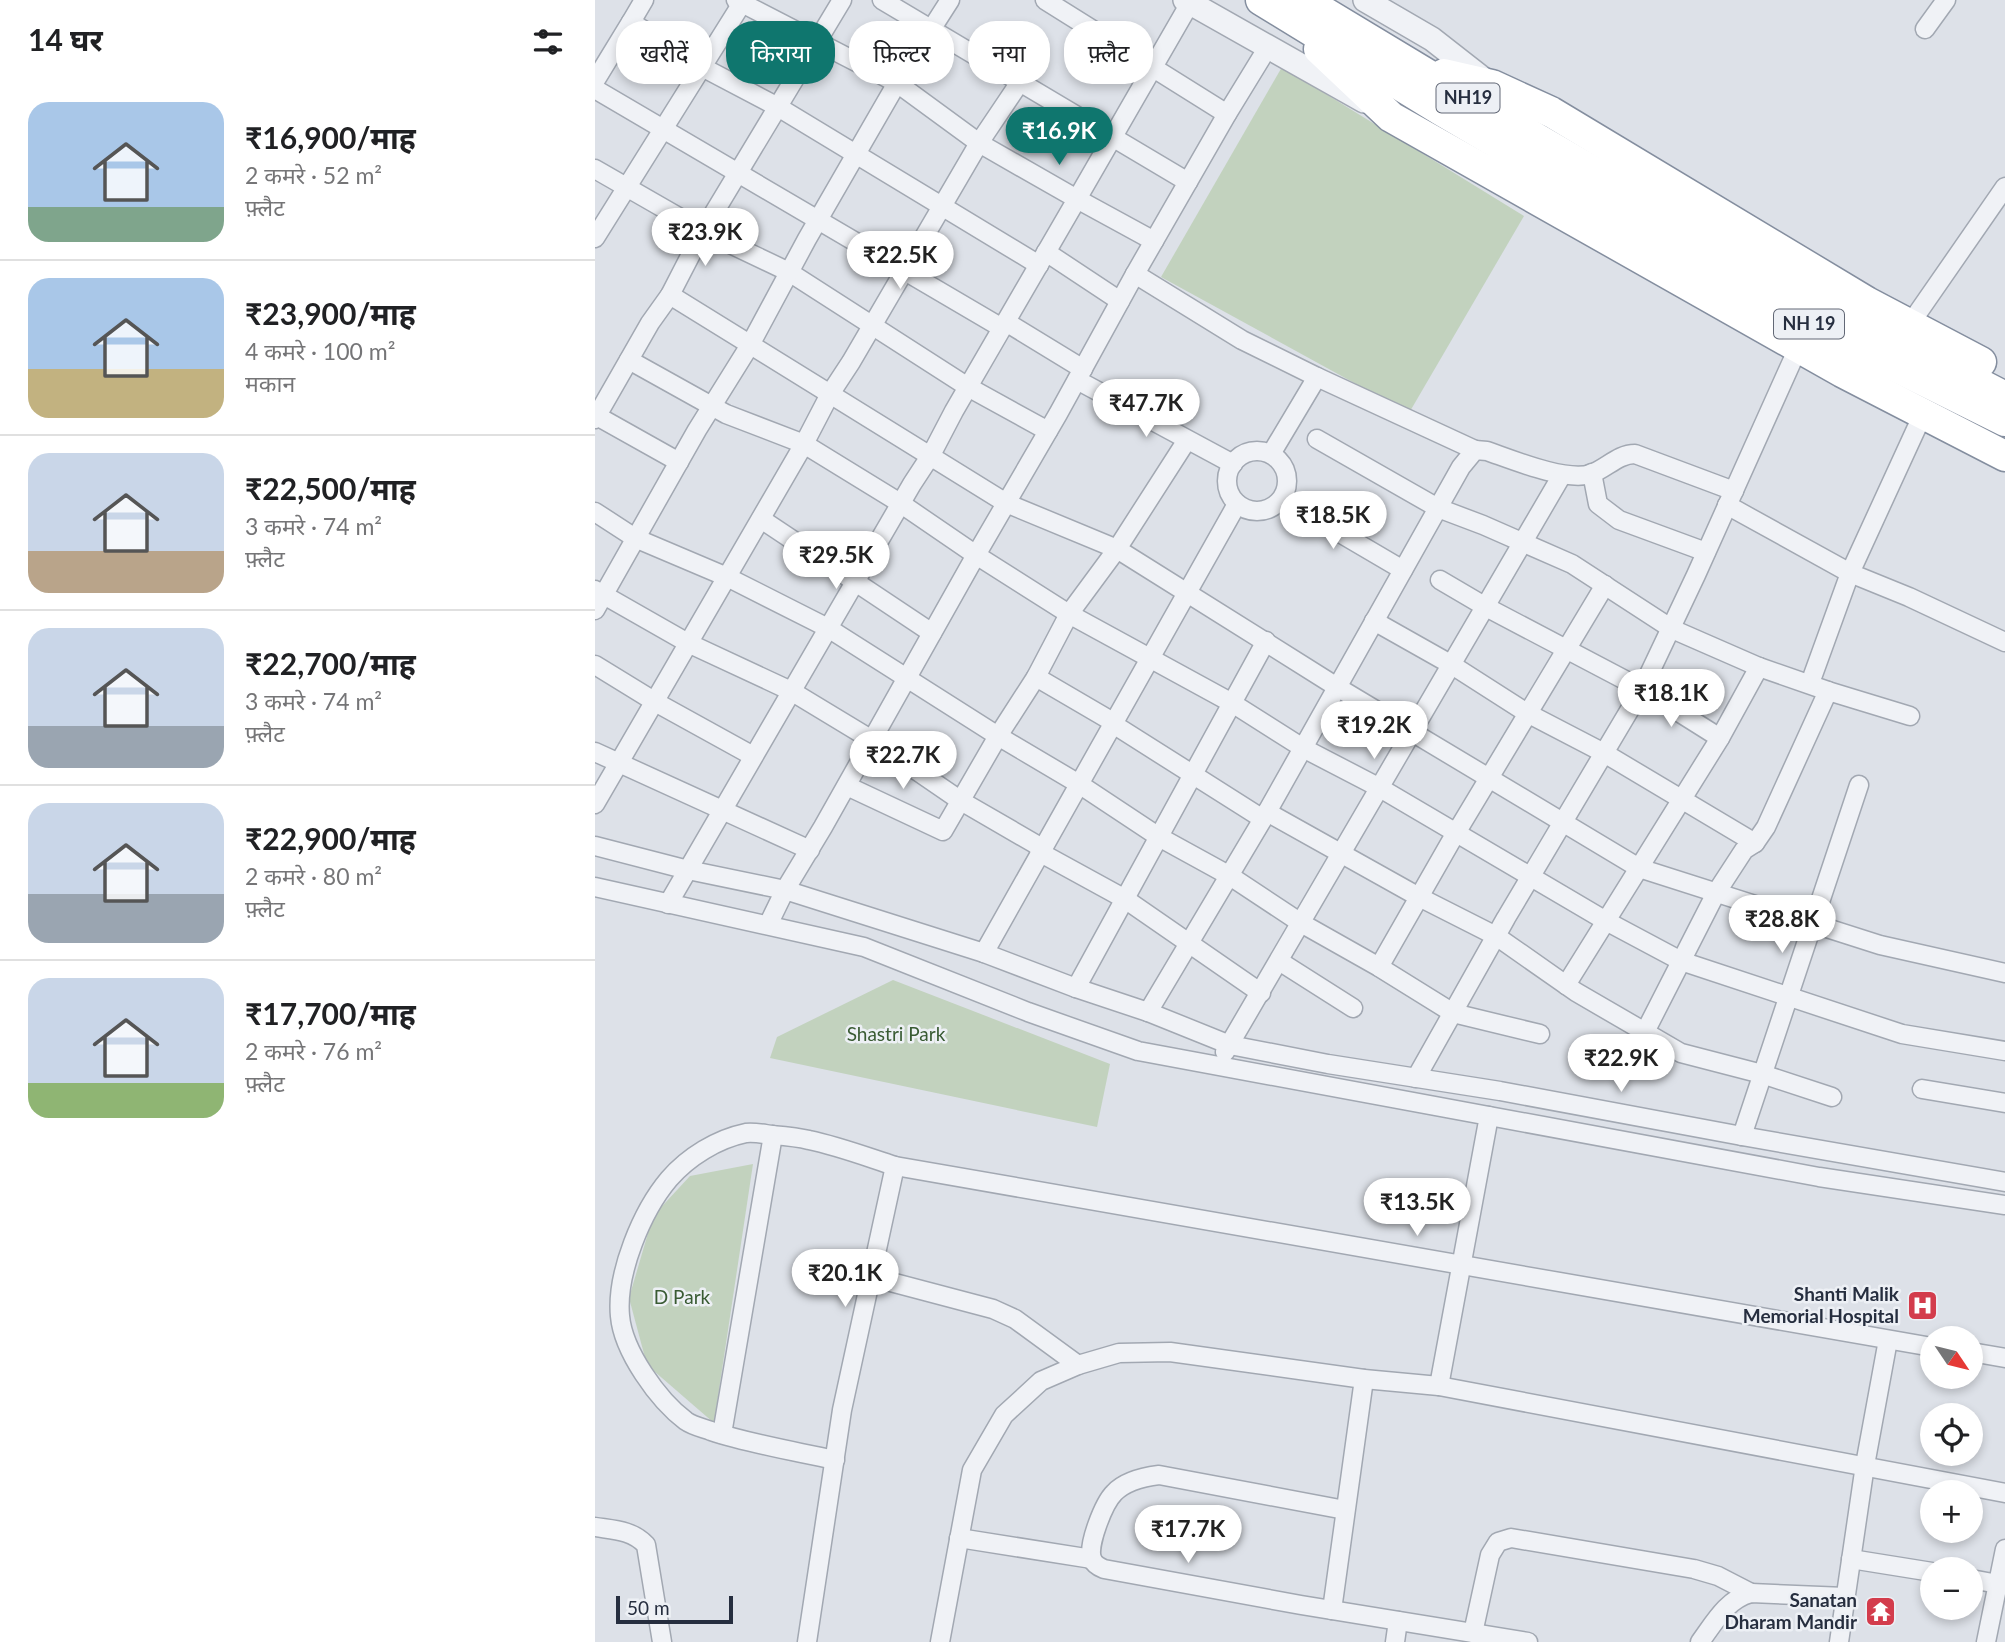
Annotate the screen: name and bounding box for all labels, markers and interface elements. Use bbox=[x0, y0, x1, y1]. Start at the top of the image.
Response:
text: 14 घर bbox=[28, 21, 103, 57]
chip: खरीदें bbox=[616, 21, 712, 84]
chip: किराया bbox=[726, 21, 835, 84]
chip: फ़िल्टर bbox=[849, 21, 954, 84]
chip: नया bbox=[968, 21, 1050, 84]
chip: फ़्लैट bbox=[1064, 21, 1153, 84]
icon: filters bbox=[529, 23, 567, 61]
road number: NH19 bbox=[1437, 84, 1499, 113]
pin: ₹16.9K bbox=[1002, 108, 1116, 167]
text: ₹16.9K bbox=[1022, 116, 1096, 144]
text: ₹16,900/माह bbox=[245, 119, 416, 155]
icon: home bbox=[84, 130, 168, 214]
text: 2 कमरे · 52 m² bbox=[245, 161, 382, 189]
text: फ़्लैट bbox=[245, 193, 285, 221]
pin: ₹23.9K bbox=[648, 208, 762, 268]
text: ₹23.9K bbox=[668, 217, 742, 245]
pin: ₹22.5K bbox=[843, 232, 957, 291]
text: ₹22.5K bbox=[863, 240, 937, 268]
text: ₹23,900/माह bbox=[245, 295, 416, 331]
icon: home bbox=[84, 306, 168, 390]
road number: NH 19 bbox=[1774, 310, 1844, 338]
text: 4 कमरे · 100 m² bbox=[245, 337, 395, 365]
text: मकान bbox=[245, 369, 295, 397]
pin: ₹47.7K bbox=[1089, 380, 1203, 439]
text: ₹47.7K bbox=[1109, 388, 1183, 416]
text: ₹22,500/माह bbox=[245, 470, 416, 506]
icon: home bbox=[84, 481, 168, 565]
pin: ₹18.5K bbox=[1276, 491, 1390, 551]
text: ₹18.5K bbox=[1296, 500, 1370, 528]
text: 3 कमरे · 74 m² bbox=[245, 512, 382, 540]
pin: ₹29.5K bbox=[779, 532, 893, 591]
text: ₹29.5K bbox=[799, 540, 873, 568]
text: फ़्लैट bbox=[245, 544, 285, 572]
text: ₹22,700/माह bbox=[245, 645, 416, 681]
icon: home bbox=[84, 656, 168, 740]
pin: ₹18.1K bbox=[1614, 670, 1728, 729]
text: ₹18.1K bbox=[1634, 678, 1708, 706]
text: 3 कमरे · 74 m² bbox=[245, 687, 382, 715]
pin: ₹19.2K bbox=[1317, 702, 1431, 761]
text: ₹19.2K bbox=[1337, 710, 1411, 738]
text: फ़्लैट bbox=[245, 719, 285, 747]
pin: ₹22.7K bbox=[846, 732, 960, 791]
text: ₹22.7K bbox=[866, 740, 940, 768]
text: ₹22,900/माह bbox=[245, 820, 416, 856]
icon: home bbox=[84, 831, 168, 915]
text: 2 कमरे · 80 m² bbox=[245, 862, 382, 890]
text: फ़्लैट bbox=[245, 894, 285, 922]
pin: ₹28.8K bbox=[1725, 895, 1839, 955]
text: ₹28.8K bbox=[1745, 904, 1819, 932]
text: ₹17,700/माह bbox=[245, 995, 416, 1031]
icon: home bbox=[84, 1006, 168, 1090]
park label: Shastri Park bbox=[847, 1022, 946, 1045]
pin: ₹22.9K bbox=[1564, 1034, 1678, 1094]
text: 2 कमरे · 76 m² bbox=[245, 1037, 382, 1065]
text: ₹22.9K bbox=[1584, 1043, 1658, 1071]
text: फ़्लैट bbox=[245, 1069, 285, 1097]
pin: ₹13.5K bbox=[1360, 1178, 1474, 1238]
text: ₹13.5K bbox=[1380, 1187, 1454, 1215]
pin: ₹20.1K bbox=[788, 1250, 902, 1309]
text: ₹20.1K bbox=[808, 1258, 882, 1286]
place label: Shanti Malik Memorial Hospital bbox=[1743, 1282, 1900, 1327]
park label: D Park bbox=[654, 1285, 711, 1308]
hospital icon: Shanti Malik Memorial Hospital bbox=[1905, 1288, 1939, 1322]
north arrow bbox=[1920, 1326, 1983, 1390]
map controls bbox=[1920, 1326, 1983, 1620]
button: locate bbox=[1920, 1403, 1983, 1466]
button: + bbox=[1920, 1480, 1983, 1543]
pin: ₹17.7K bbox=[1131, 1506, 1245, 1565]
text: ₹17.7K bbox=[1151, 1514, 1225, 1542]
button: − bbox=[1920, 1557, 1983, 1620]
place label: Sanatan Dharam Mandir bbox=[1724, 1588, 1858, 1633]
scale bar bbox=[616, 1593, 733, 1625]
temple icon: Sanatan Dharam Mandir bbox=[1863, 1594, 1897, 1628]
text: 50 m bbox=[627, 1596, 670, 1619]

